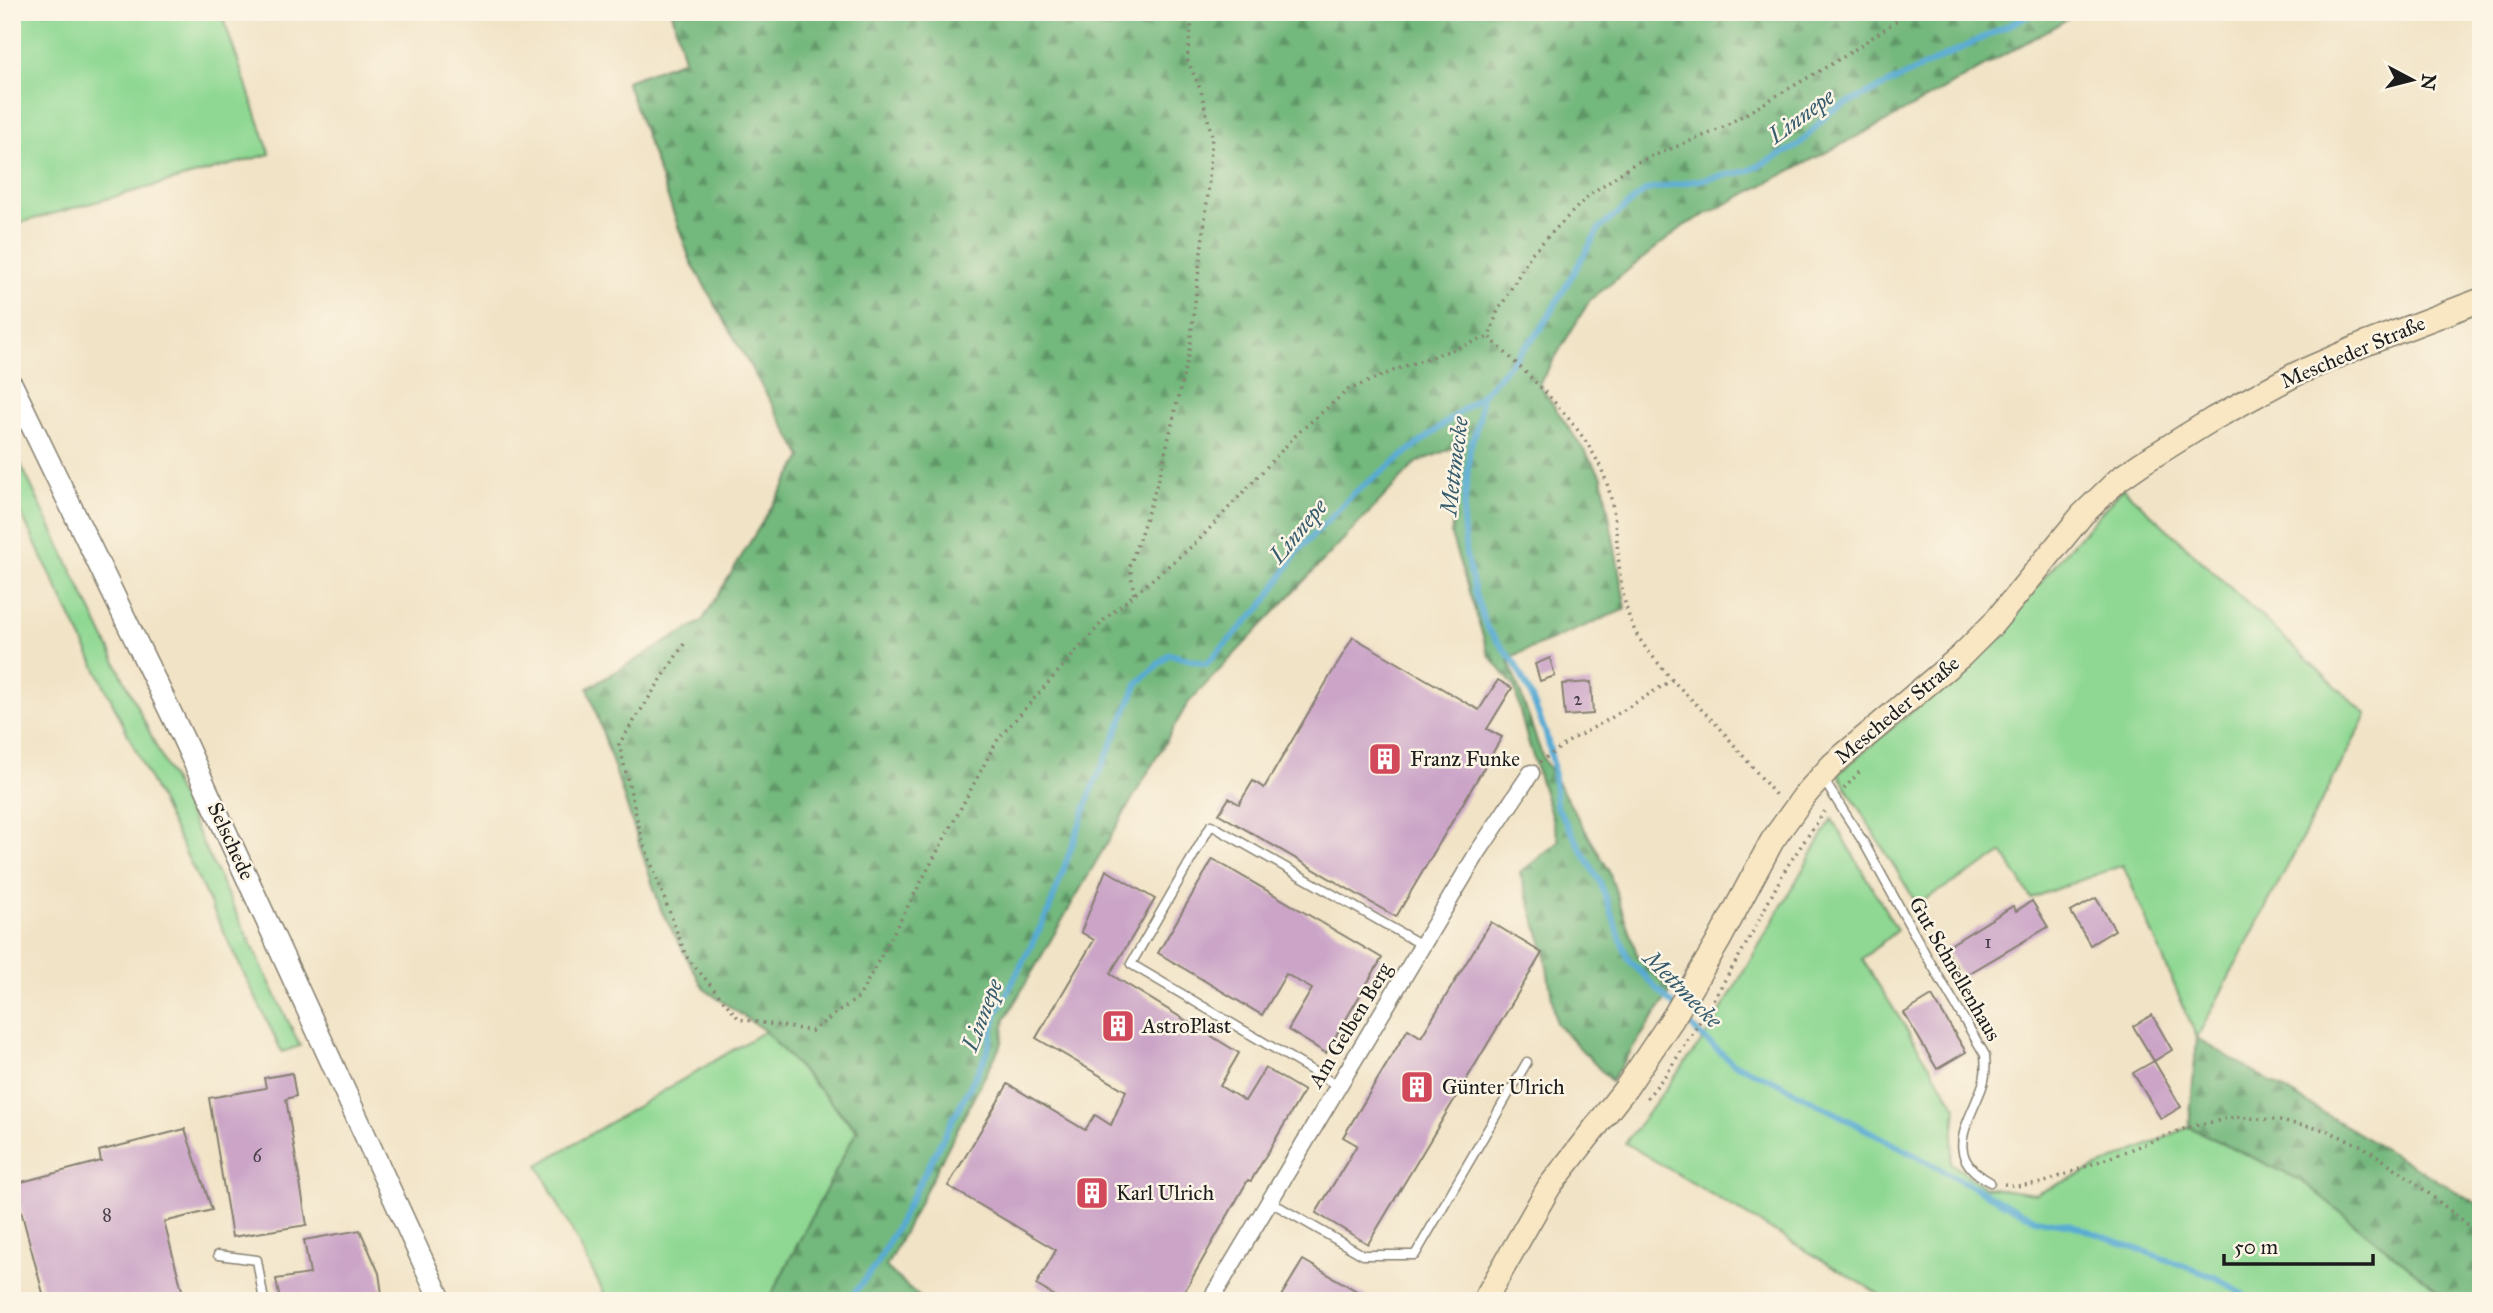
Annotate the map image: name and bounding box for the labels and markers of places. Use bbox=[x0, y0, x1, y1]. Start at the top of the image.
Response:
building icon: Franz Funke bbox=[1366, 740, 1404, 778]
place label: Franz Funke bbox=[1410, 746, 1520, 772]
building icon: AstroPlast bbox=[1099, 1007, 1137, 1045]
place label: AstroPlast bbox=[1141, 1013, 1232, 1039]
building icon: Günter Ulrich bbox=[1398, 1068, 1436, 1106]
place label: Günter Ulrich bbox=[1442, 1074, 1565, 1100]
building icon: Karl Ulrich bbox=[1073, 1174, 1111, 1212]
place label: Karl Ulrich bbox=[1116, 1180, 1214, 1206]

